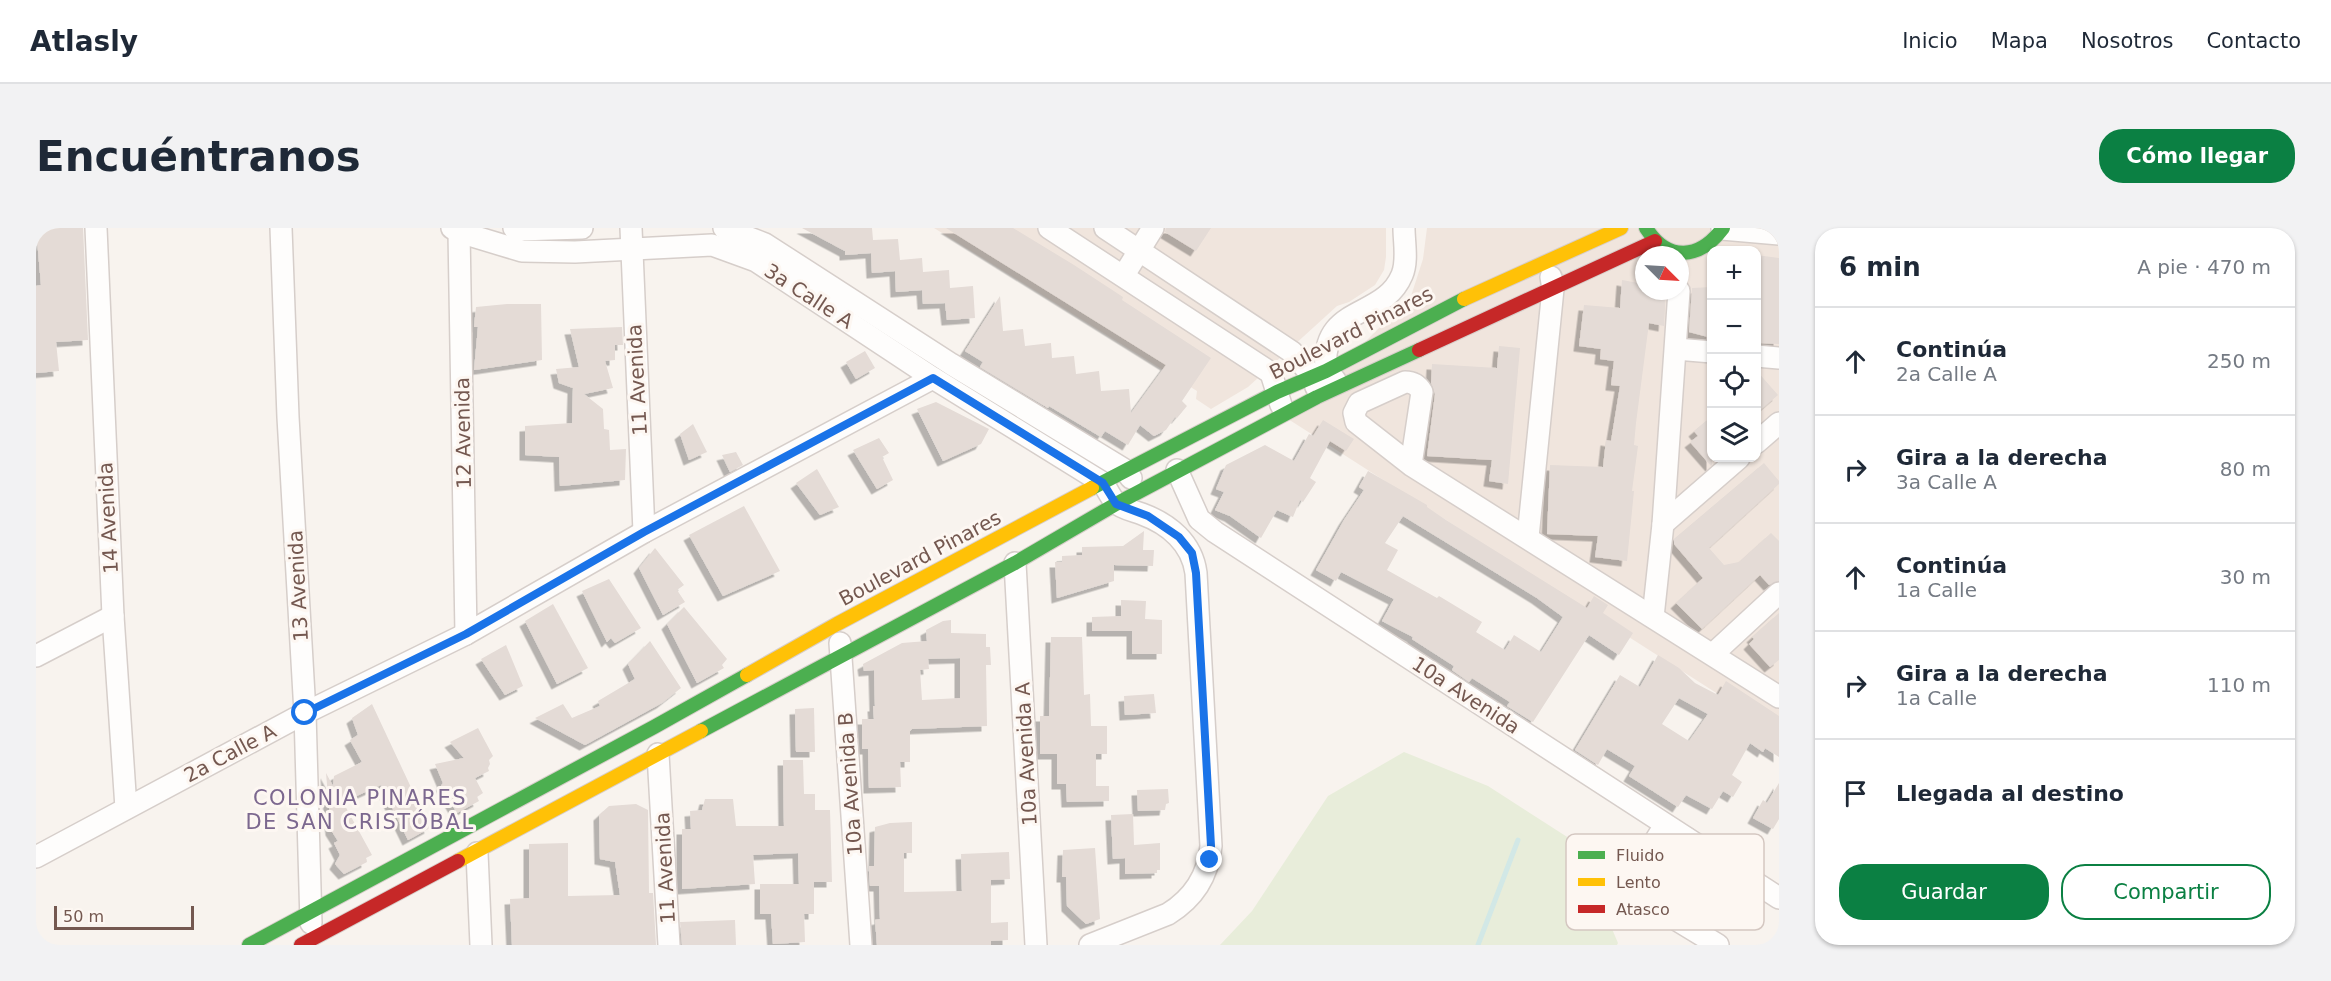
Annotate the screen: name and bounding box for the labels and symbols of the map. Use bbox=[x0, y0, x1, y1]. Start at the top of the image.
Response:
north arrow bbox=[1635, 246, 1689, 300]
street label: 3a Calle A bbox=[760, 258, 858, 334]
street label: Boulevard Pinares bbox=[1265, 281, 1437, 385]
street label: 11 Avenida bbox=[622, 324, 652, 436]
street label: 12 Avenida bbox=[450, 377, 476, 489]
street label: 14 Avenida bbox=[93, 462, 123, 574]
street label: Boulevard Pinares bbox=[835, 505, 1005, 611]
street label: 13 Avenida bbox=[283, 530, 313, 642]
street label: 10a Avenida bbox=[1408, 651, 1524, 739]
street label: 10a Avenida A bbox=[1010, 681, 1042, 826]
route start bbox=[291, 699, 317, 725]
street label: 10a Avenida B bbox=[833, 711, 867, 857]
street label: 2a Calle A bbox=[180, 719, 281, 787]
district label: COLONIA PINARES DE SAN CRISTÓBAL bbox=[245, 786, 475, 834]
street label: 11 Avenida bbox=[650, 812, 680, 924]
legend bbox=[1566, 834, 1764, 930]
route end bbox=[1196, 846, 1222, 872]
text: Fluido bbox=[1616, 846, 1664, 865]
text: Lento bbox=[1616, 873, 1661, 892]
text: Atasco bbox=[1616, 900, 1670, 919]
scale bar bbox=[54, 903, 194, 930]

